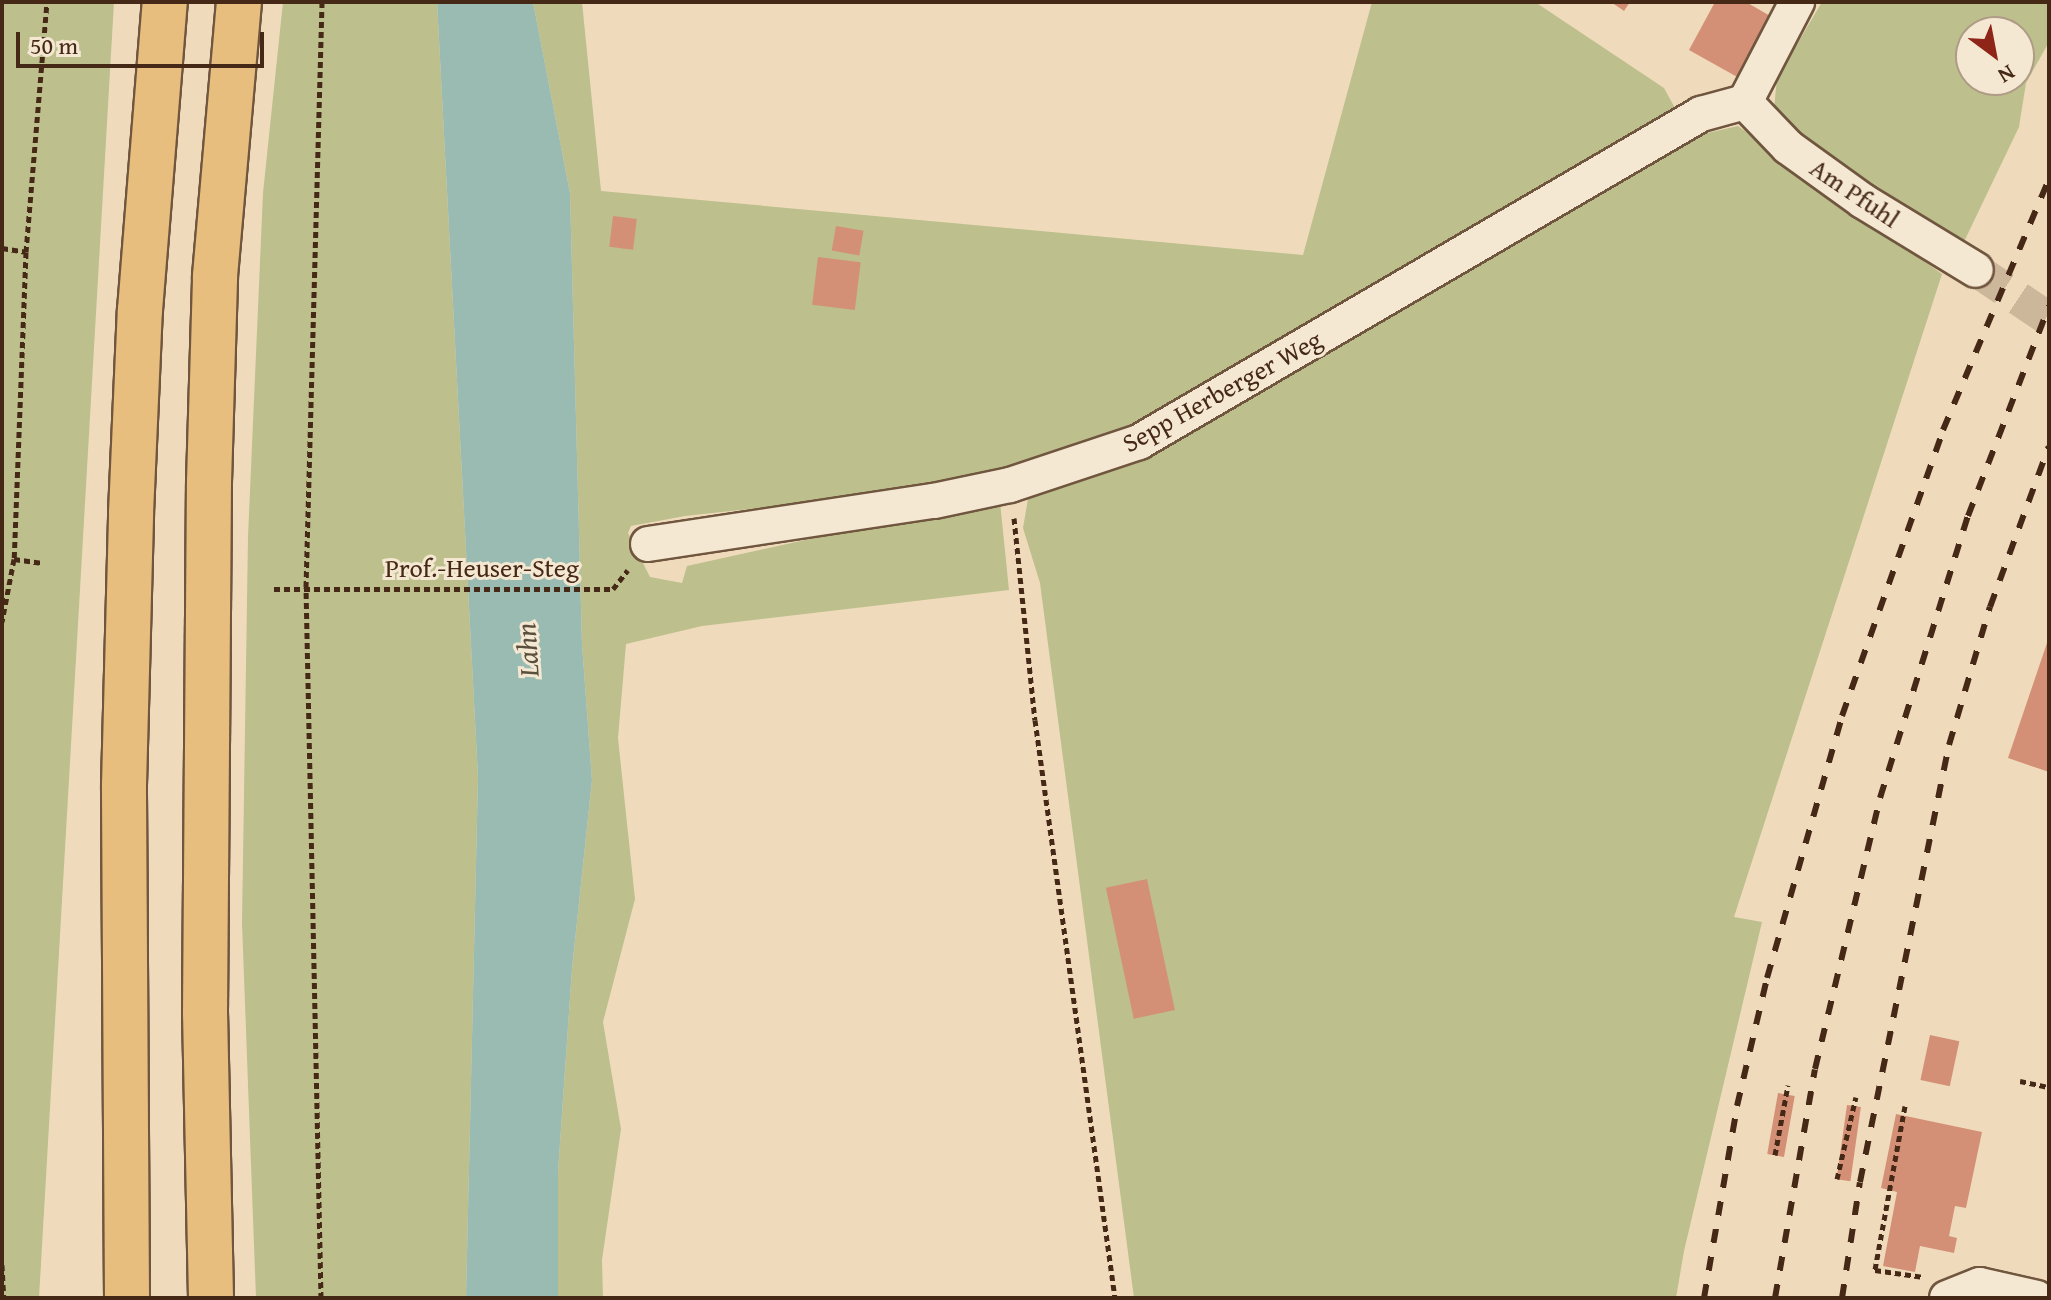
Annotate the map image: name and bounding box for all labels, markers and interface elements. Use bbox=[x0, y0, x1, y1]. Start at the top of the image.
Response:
scale bar bbox=[20, 16, 268, 66]
north arrow bbox=[1955, 16, 2035, 96]
text: 50 m bbox=[30, 28, 78, 63]
text: N bbox=[1992, 57, 2021, 92]
street label: Am Pfuhl bbox=[1804, 152, 1906, 234]
street label: Sepp Herberger Weg bbox=[1117, 323, 1327, 459]
street label: Prof.-Heuser-Steg bbox=[385, 552, 579, 584]
water label: Lahn bbox=[508, 622, 546, 678]

